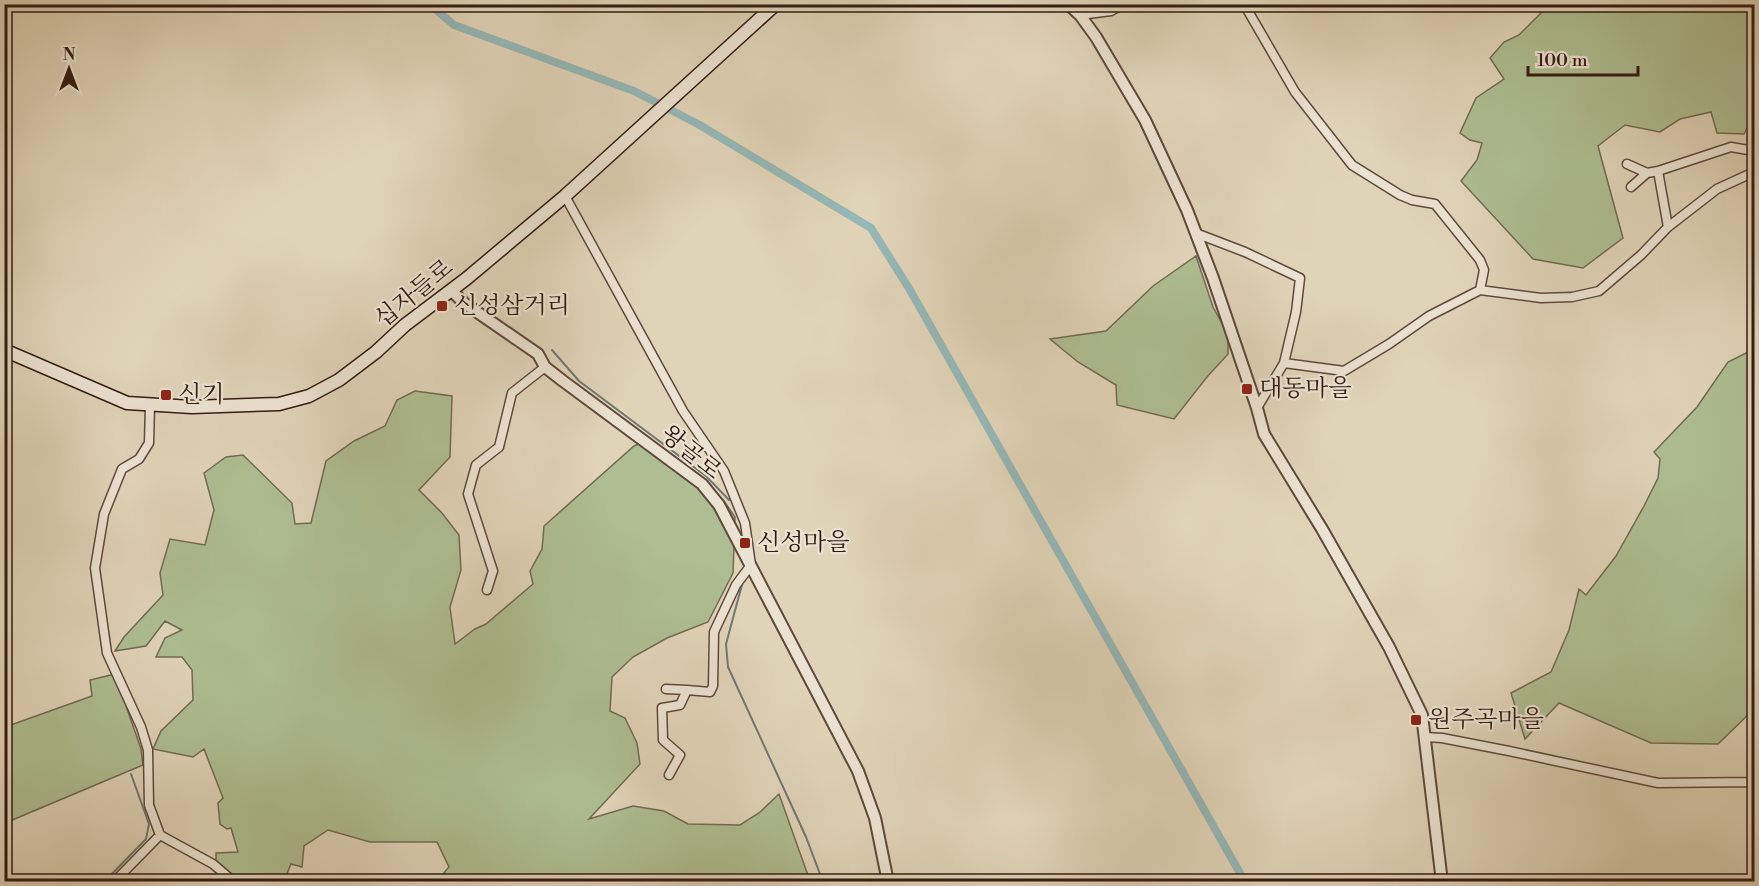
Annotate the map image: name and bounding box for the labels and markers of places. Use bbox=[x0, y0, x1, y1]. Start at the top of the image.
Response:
place label: 신성삼거리 bbox=[454, 291, 570, 321]
marker: 신성삼거리 bbox=[435, 299, 449, 313]
place label: 대동마을 bbox=[1259, 374, 1352, 404]
place label: 신기 bbox=[178, 380, 224, 410]
marker: 대동마을 bbox=[1240, 382, 1254, 396]
marker: 신기 bbox=[159, 388, 173, 402]
place label: 신성마을 bbox=[757, 528, 850, 558]
marker: 신성마을 bbox=[738, 536, 752, 550]
place label: 원주곡마을 bbox=[1428, 705, 1544, 735]
marker: 원주곡마을 bbox=[1409, 713, 1423, 727]

